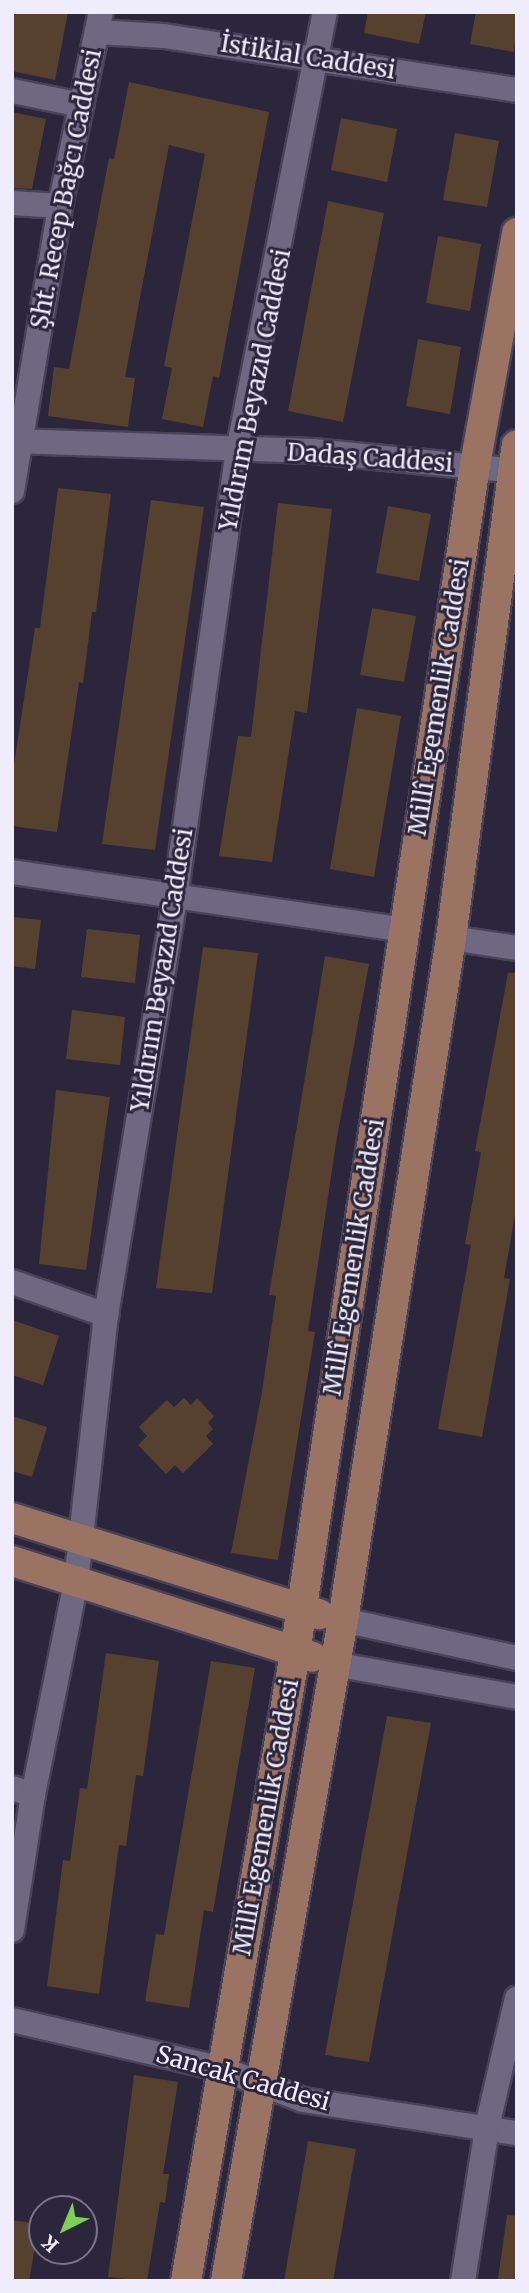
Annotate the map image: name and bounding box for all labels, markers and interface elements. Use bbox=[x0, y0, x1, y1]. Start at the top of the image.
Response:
street label: İstiklal Caddesi bbox=[219, 29, 397, 85]
street label: Şht. Recep Bağcı Caddesi bbox=[25, 47, 107, 331]
street label: Yıldırım Beyazıd Caddesi bbox=[214, 246, 296, 534]
street label: Dadaş Caddesi bbox=[286, 438, 454, 478]
street label: Millî Egemenlik Caddesi bbox=[403, 556, 475, 838]
street label: Yıldırım Beyazıd Caddesi bbox=[125, 826, 199, 1114]
street label: Millî Egemenlik Caddesi bbox=[318, 1116, 390, 1398]
street label: Millî Egemenlik Caddesi bbox=[228, 1677, 304, 1957]
street label: Sancak Caddesi bbox=[153, 2039, 333, 2117]
north arrow bbox=[28, 2195, 98, 2265]
text: K bbox=[37, 2230, 63, 2258]

